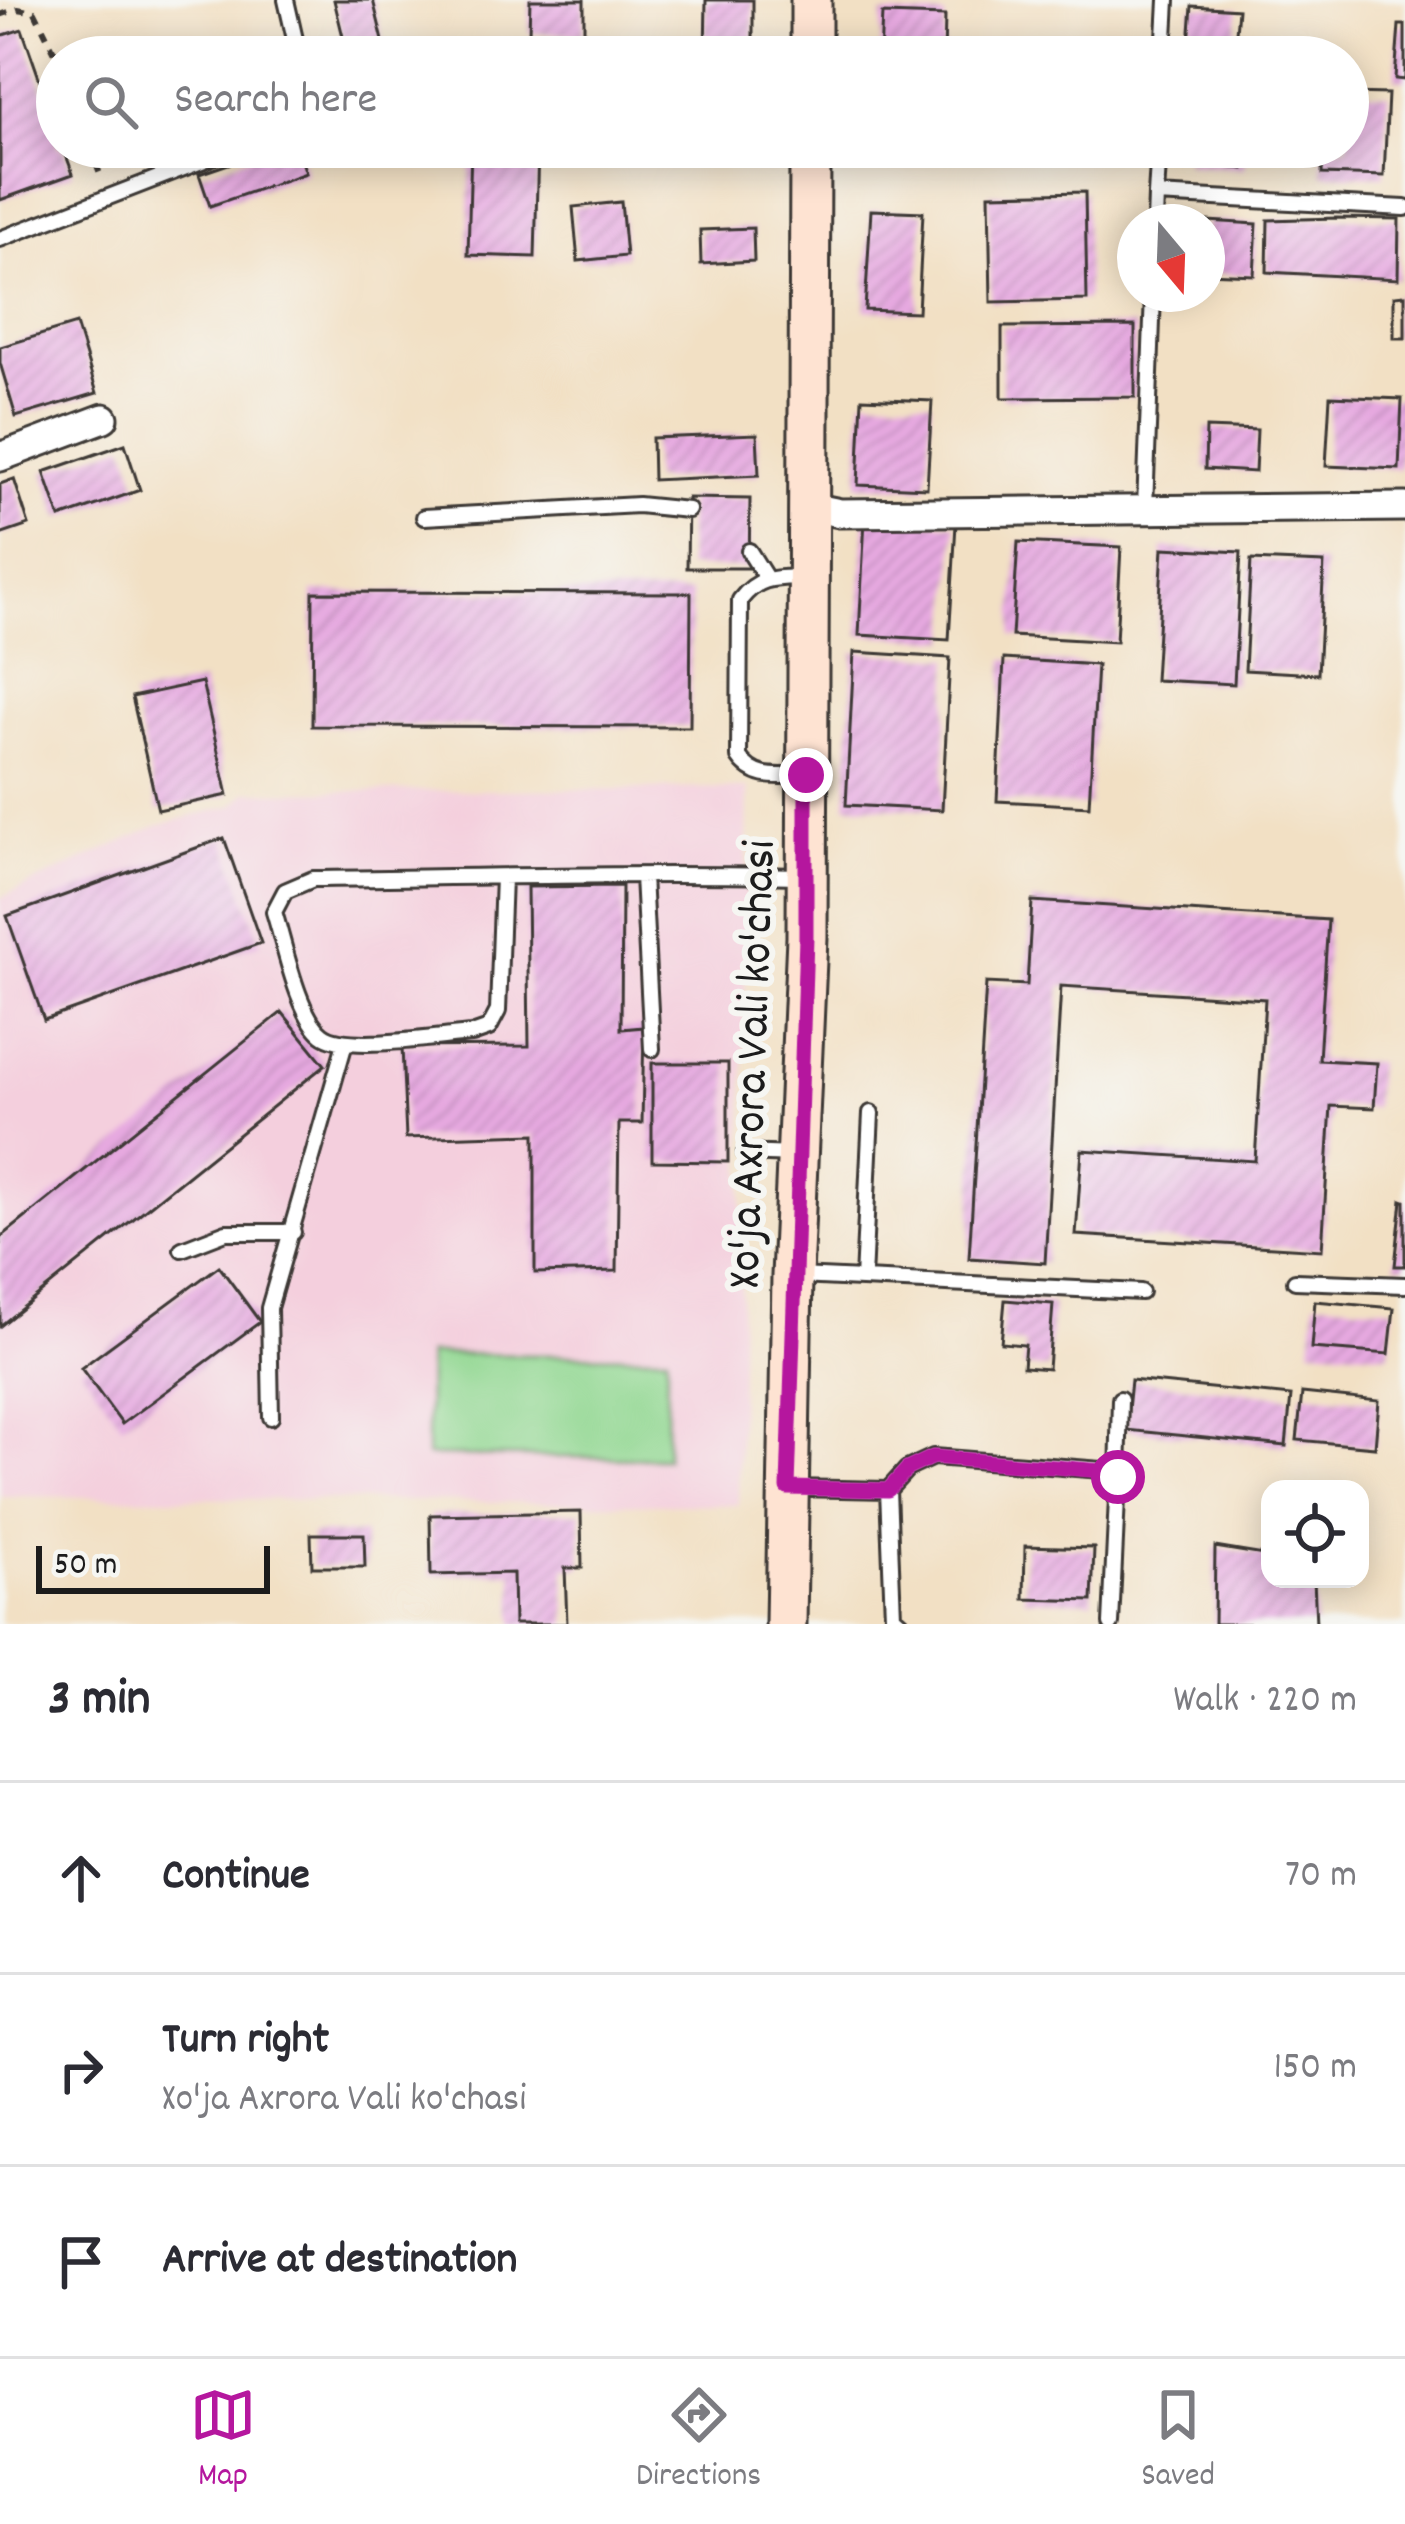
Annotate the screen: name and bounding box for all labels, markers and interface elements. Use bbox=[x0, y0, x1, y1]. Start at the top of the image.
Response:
search box bbox=[36, 36, 1369, 168]
icon: search bbox=[78, 69, 144, 135]
text: Search here bbox=[174, 70, 377, 134]
north arrow bbox=[1117, 204, 1225, 312]
route end bbox=[779, 748, 833, 802]
street label: Xo'ja Axrora Vali ko'chasi bbox=[713, 839, 798, 1290]
route start bbox=[1091, 1450, 1145, 1504]
map controls bbox=[1261, 1480, 1369, 1588]
button: locate bbox=[1261, 1480, 1369, 1588]
scale bar bbox=[36, 1540, 270, 1593]
text: 50 m bbox=[54, 1543, 118, 1590]
text: 3 min bbox=[48, 1666, 150, 1738]
text: Walk · 220 m bbox=[1173, 1675, 1357, 1730]
icon: ahead bbox=[48, 1845, 114, 1911]
text: Continue bbox=[162, 1846, 310, 1910]
text: 70 m bbox=[1285, 1850, 1357, 1905]
text: Turn right bbox=[162, 2010, 329, 2074]
icon: right bbox=[48, 2037, 114, 2103]
text: 150 m bbox=[1273, 2042, 1357, 2097]
text: Xo'ja Axrora Vali ko'chasi bbox=[162, 2074, 526, 2129]
icon: arrive bbox=[48, 2229, 114, 2295]
text: Arrive at destination bbox=[162, 2230, 517, 2294]
tab: Map bbox=[190, 2382, 256, 2501]
tab: Directions bbox=[636, 2382, 761, 2501]
tab: Saved bbox=[1141, 2382, 1215, 2501]

